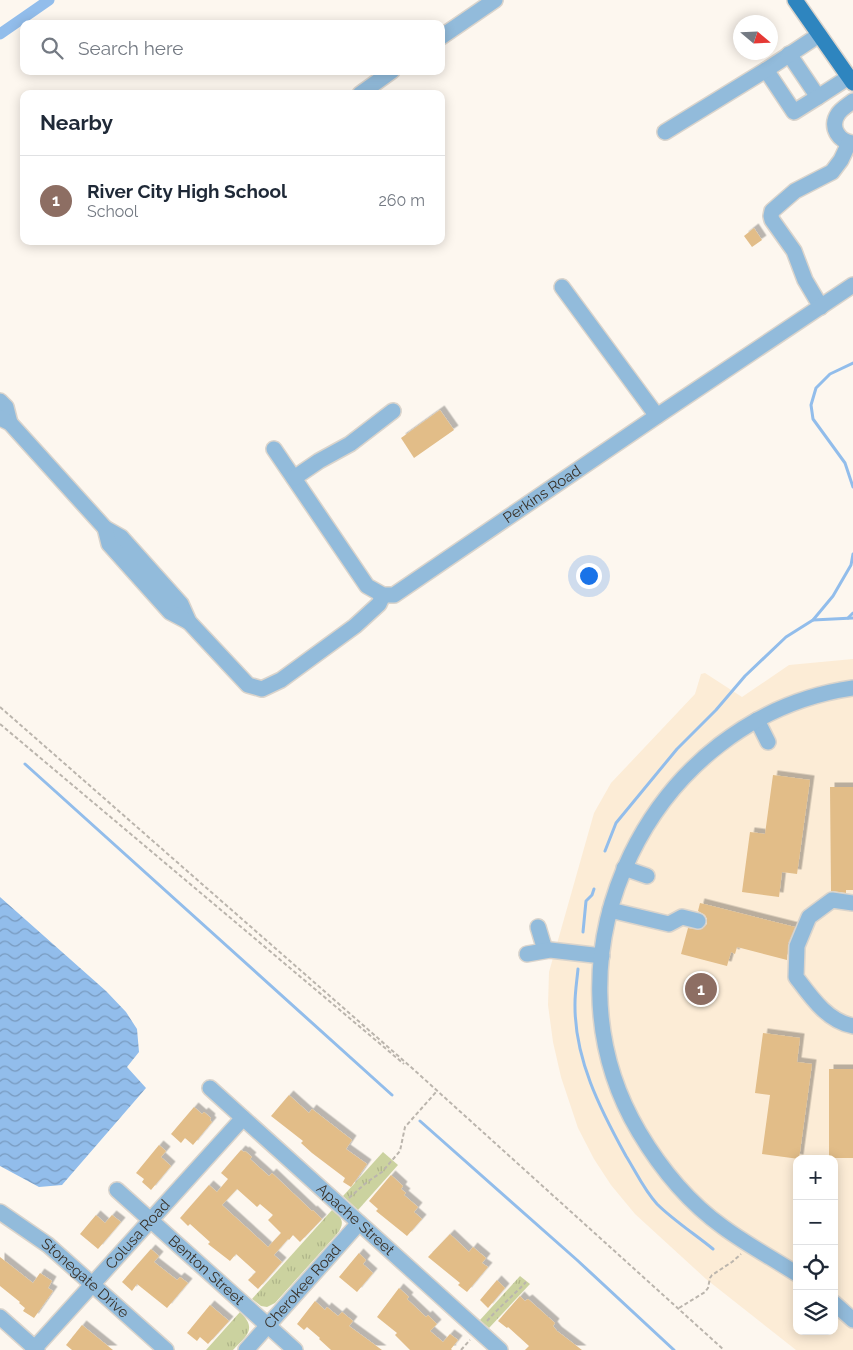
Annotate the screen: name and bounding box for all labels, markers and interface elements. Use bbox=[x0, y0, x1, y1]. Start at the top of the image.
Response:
north arrow bbox=[733, 15, 778, 60]
search box bbox=[20, 20, 445, 75]
icon: search bbox=[38, 34, 66, 62]
text: Search here bbox=[78, 37, 184, 59]
text: Nearby bbox=[40, 110, 113, 135]
text: River City High School bbox=[87, 180, 287, 202]
text: 1 bbox=[52, 191, 60, 210]
text: 260 m bbox=[378, 191, 425, 210]
text: School bbox=[87, 202, 138, 221]
street label: Perkins Road bbox=[500, 461, 584, 527]
your location bbox=[576, 563, 602, 589]
pin: 1 bbox=[685, 970, 717, 1008]
map controls bbox=[793, 1155, 838, 1335]
button: + bbox=[793, 1155, 838, 1200]
street label: Apache Street bbox=[313, 1180, 398, 1259]
street label: Colusa Road bbox=[102, 1196, 174, 1273]
button: − bbox=[793, 1200, 838, 1245]
street label: Benton Street bbox=[165, 1232, 248, 1309]
street label: Stonegate Drive bbox=[38, 1234, 133, 1322]
street label: Cherokee Road bbox=[260, 1241, 345, 1332]
button: locate bbox=[793, 1245, 838, 1290]
button: layers bbox=[793, 1290, 838, 1335]

